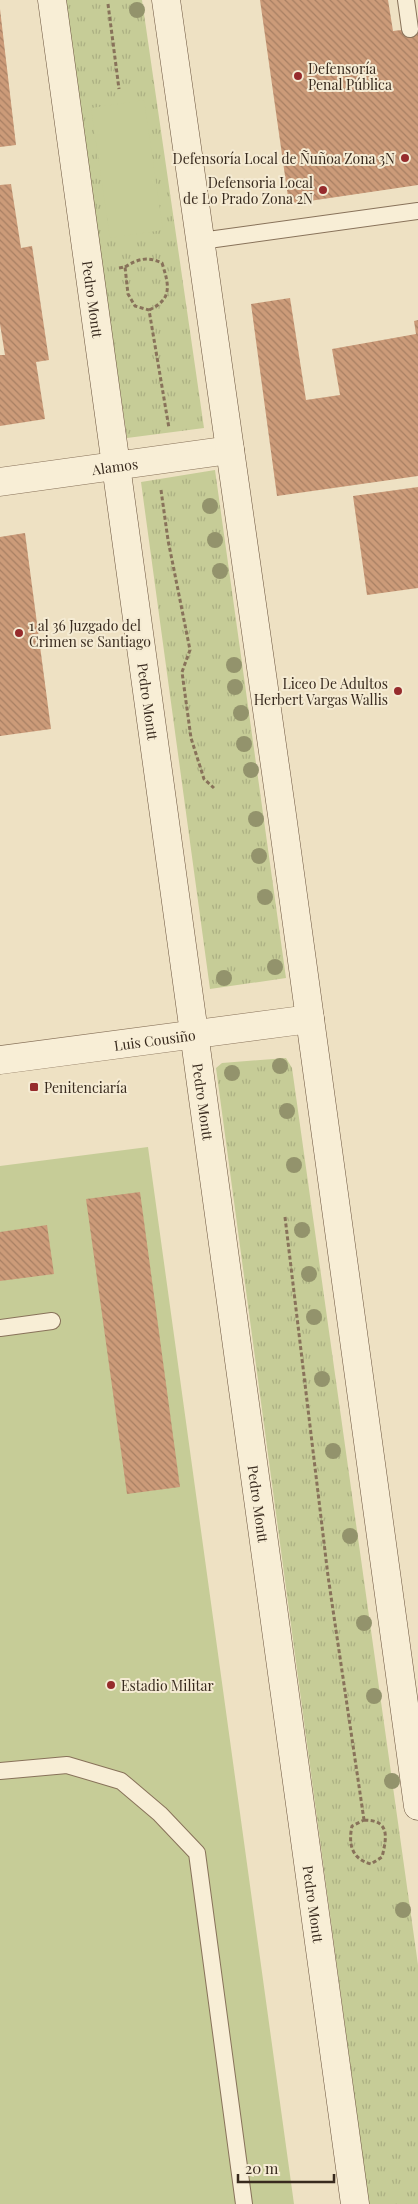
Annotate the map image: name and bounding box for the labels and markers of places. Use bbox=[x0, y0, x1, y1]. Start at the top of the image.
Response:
place label: Defensoría Penal Pública bbox=[308, 59, 392, 94]
marker: Defensoría Penal Pública bbox=[292, 70, 304, 82]
place label: Defensoría Local de Ñuñoa Zona 3N bbox=[173, 149, 395, 168]
marker: Defensoría Local de Ñuñoa Zona 3N bbox=[399, 152, 411, 164]
place label: Defensoria Local de Lo Prado Zona 2N bbox=[183, 173, 313, 208]
marker: Defensoria Local de Lo Prado Zona 2N bbox=[317, 184, 329, 196]
place label: 1 al 36 Juzgado del Crimen se Santiago bbox=[29, 616, 151, 651]
marker: 1 al 36 Juzgado del Crimen se Santiago bbox=[13, 627, 25, 639]
place label: Liceo De Adultos Herbert Vargas Wallis bbox=[254, 674, 388, 709]
marker: Liceo De Adultos Herbert Vargas Wallis bbox=[392, 685, 404, 697]
place label: Penitenciaría bbox=[44, 1078, 127, 1097]
marker: Penitenciaría bbox=[28, 1081, 40, 1093]
place label: Estadio Militar bbox=[121, 1676, 214, 1695]
marker: Estadio Militar bbox=[105, 1679, 117, 1691]

